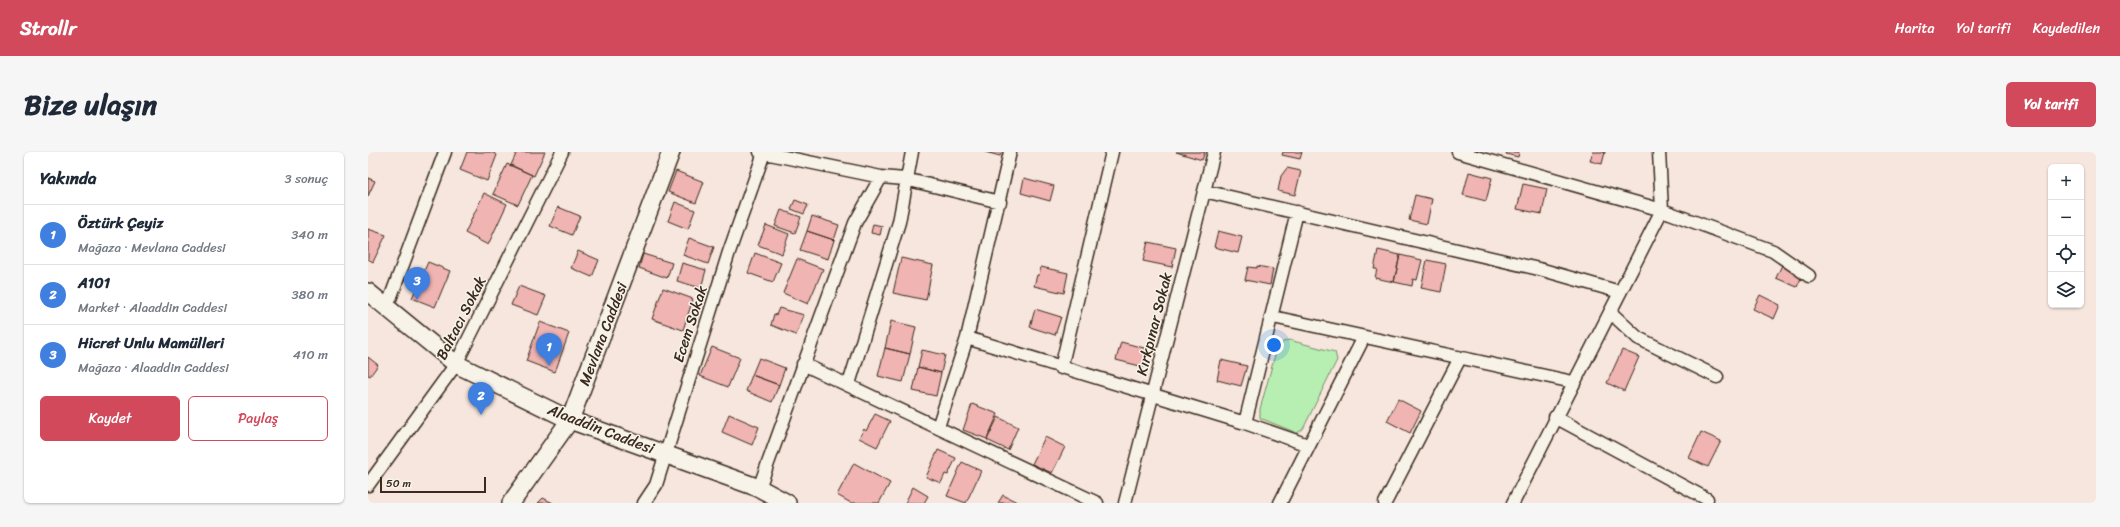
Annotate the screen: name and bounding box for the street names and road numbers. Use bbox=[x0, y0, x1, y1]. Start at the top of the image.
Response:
street label: Kırkpınar Sokak bbox=[1129, 269, 1180, 378]
street label: Baltacı Sokak bbox=[429, 271, 493, 365]
street label: Mevlana Caddesi bbox=[571, 278, 635, 390]
street label: Ecem Sokak bbox=[665, 281, 715, 366]
street label: Alaaddin Caddesi bbox=[543, 396, 659, 462]

